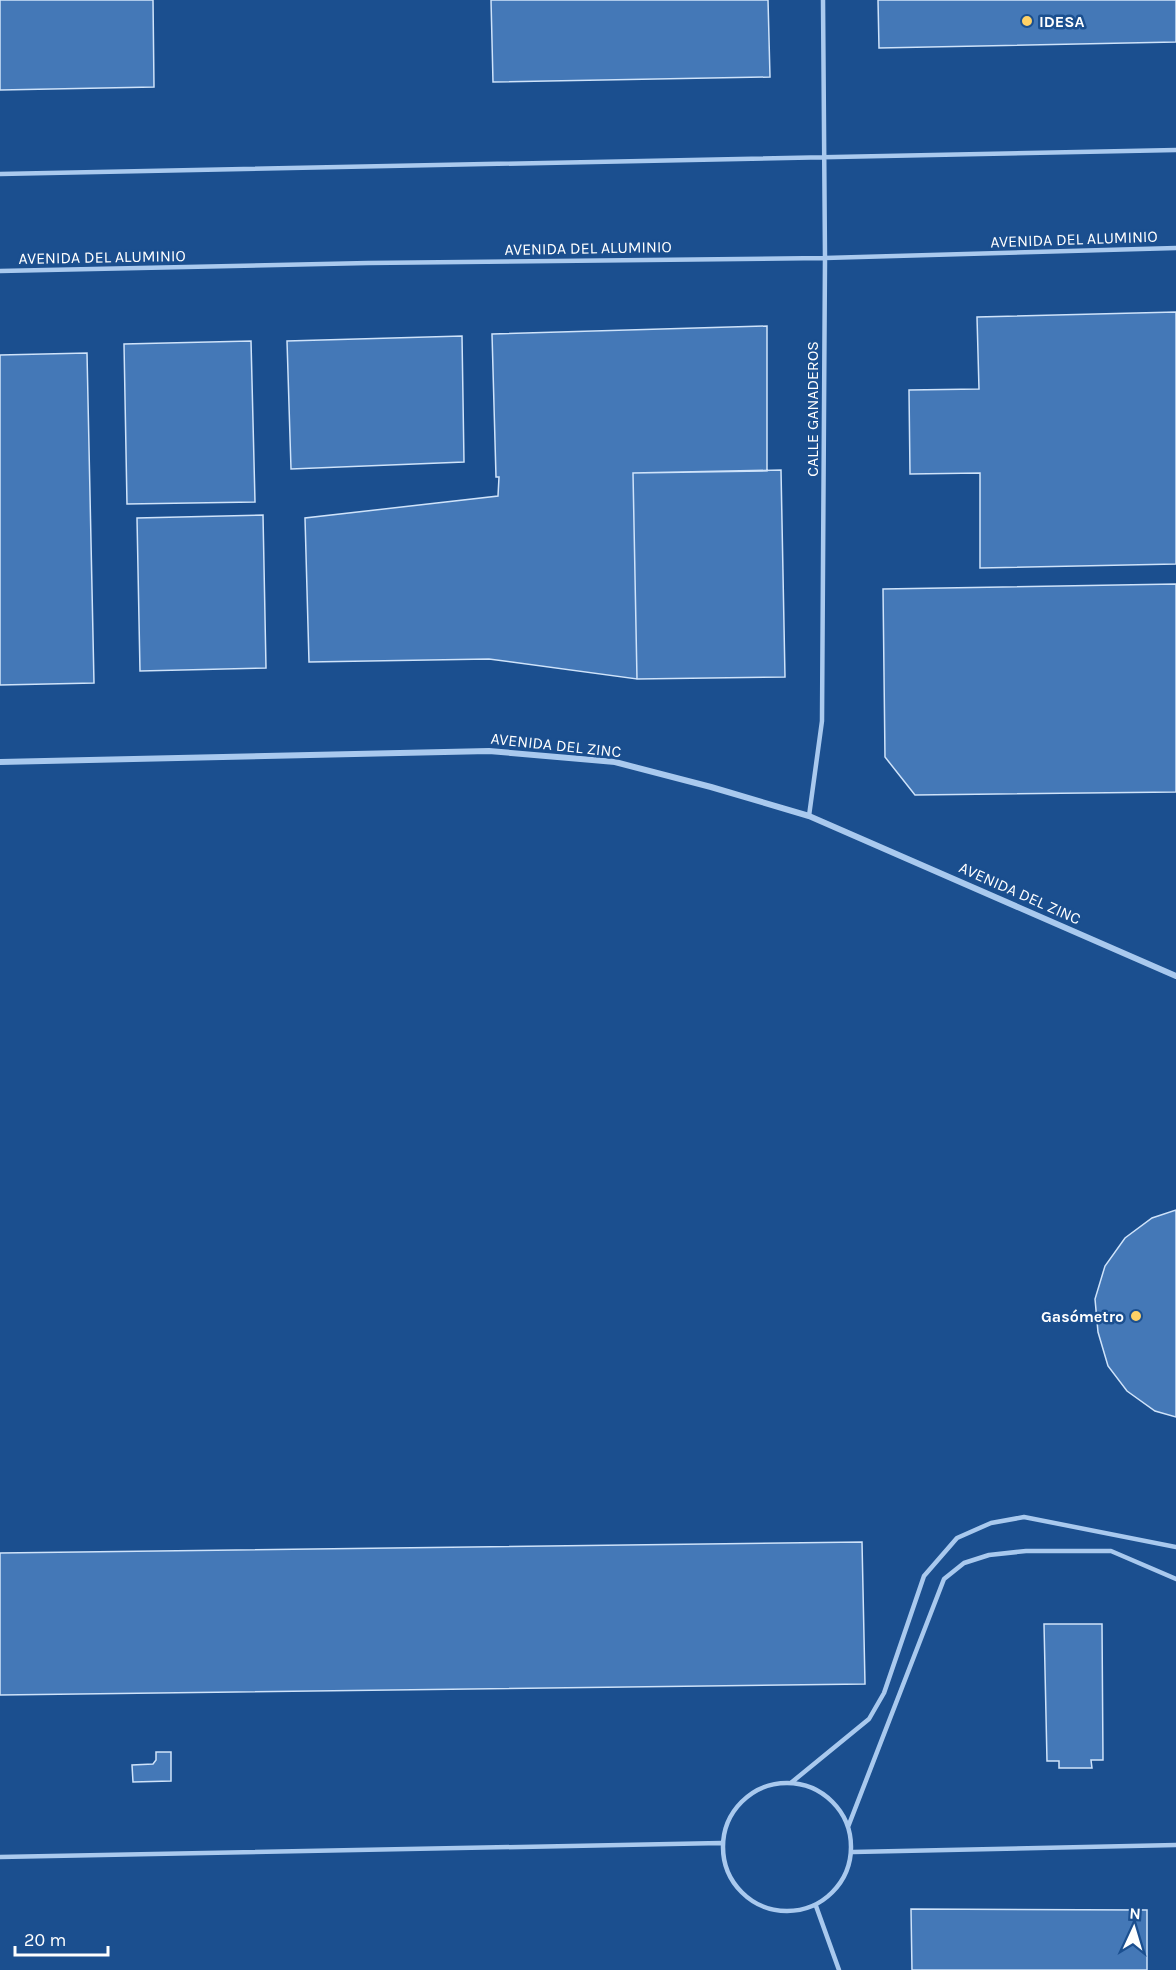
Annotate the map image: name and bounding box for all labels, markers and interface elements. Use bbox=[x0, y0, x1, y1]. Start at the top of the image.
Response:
place label: IDESA bbox=[1039, 12, 1084, 31]
marker: IDESA bbox=[1020, 14, 1034, 28]
street label: AVENIDA DEL ALUMINIO bbox=[990, 227, 1158, 251]
street label: AVENIDA DEL ALUMINIO bbox=[504, 237, 672, 259]
street label: AVENIDA DEL ALUMINIO bbox=[18, 246, 186, 268]
street label: CALLE GANADEROS bbox=[803, 341, 822, 477]
street label: AVENIDA DEL ZINC bbox=[490, 729, 622, 761]
street label: AVENIDA DEL ZINC bbox=[956, 858, 1084, 928]
place label: Gasómetro bbox=[1041, 1307, 1124, 1326]
marker: Gasómetro bbox=[1129, 1309, 1143, 1323]
north arrow bbox=[1104, 1898, 1164, 1958]
text: N bbox=[1129, 1904, 1141, 1923]
scale bar bbox=[15, 1919, 108, 1957]
text: 20 m bbox=[24, 1929, 66, 1951]

